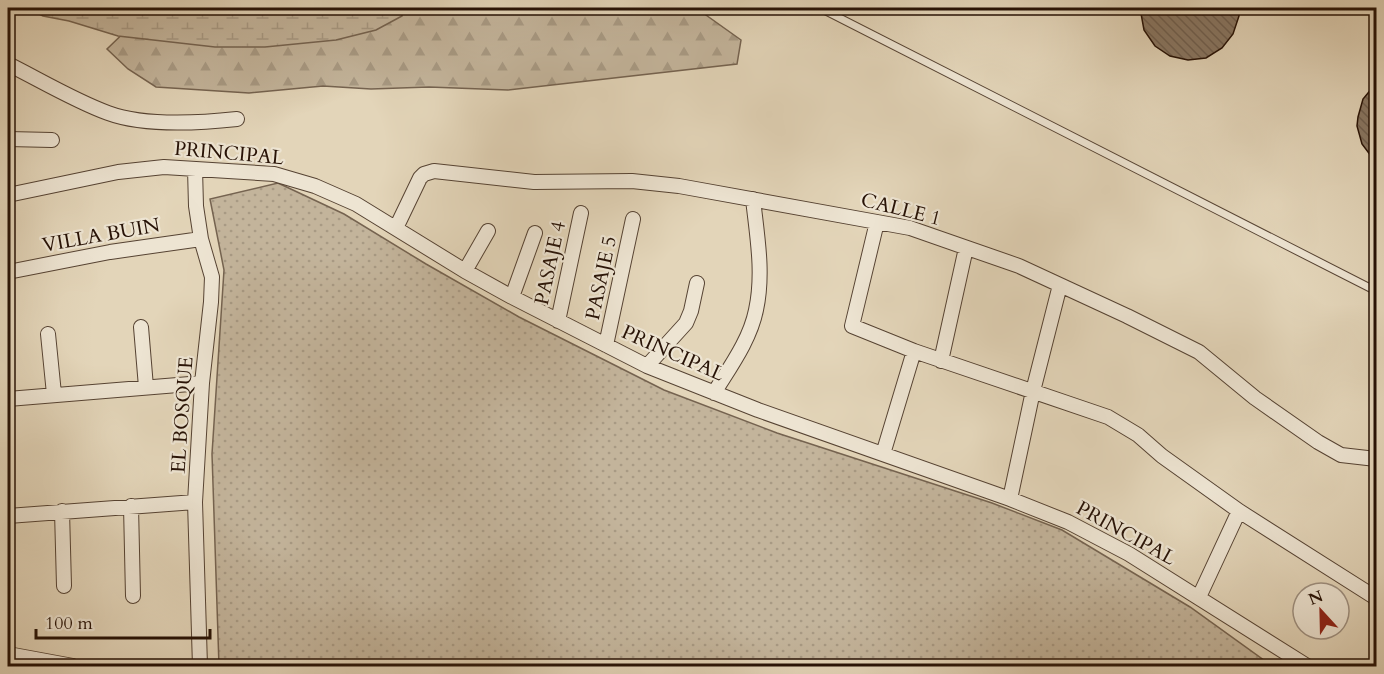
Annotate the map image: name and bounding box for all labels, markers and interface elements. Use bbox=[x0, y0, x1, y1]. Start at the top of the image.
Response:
street label: PRINCIPAL bbox=[173, 135, 286, 171]
street label: CALLE 1 bbox=[858, 186, 944, 232]
street label: VILLA BUIN bbox=[40, 211, 162, 259]
street label: PASAJE 4 bbox=[528, 219, 572, 307]
street label: PASAJE 5 bbox=[579, 234, 623, 322]
street label: PRINCIPAL bbox=[617, 318, 729, 388]
street label: EL BOSQUE bbox=[164, 356, 200, 474]
street label: PRINCIPAL bbox=[1071, 495, 1181, 572]
north arrow bbox=[1291, 581, 1351, 641]
text: N bbox=[1305, 585, 1326, 611]
scale bar bbox=[36, 602, 210, 640]
text: 100 m bbox=[45, 611, 93, 636]

